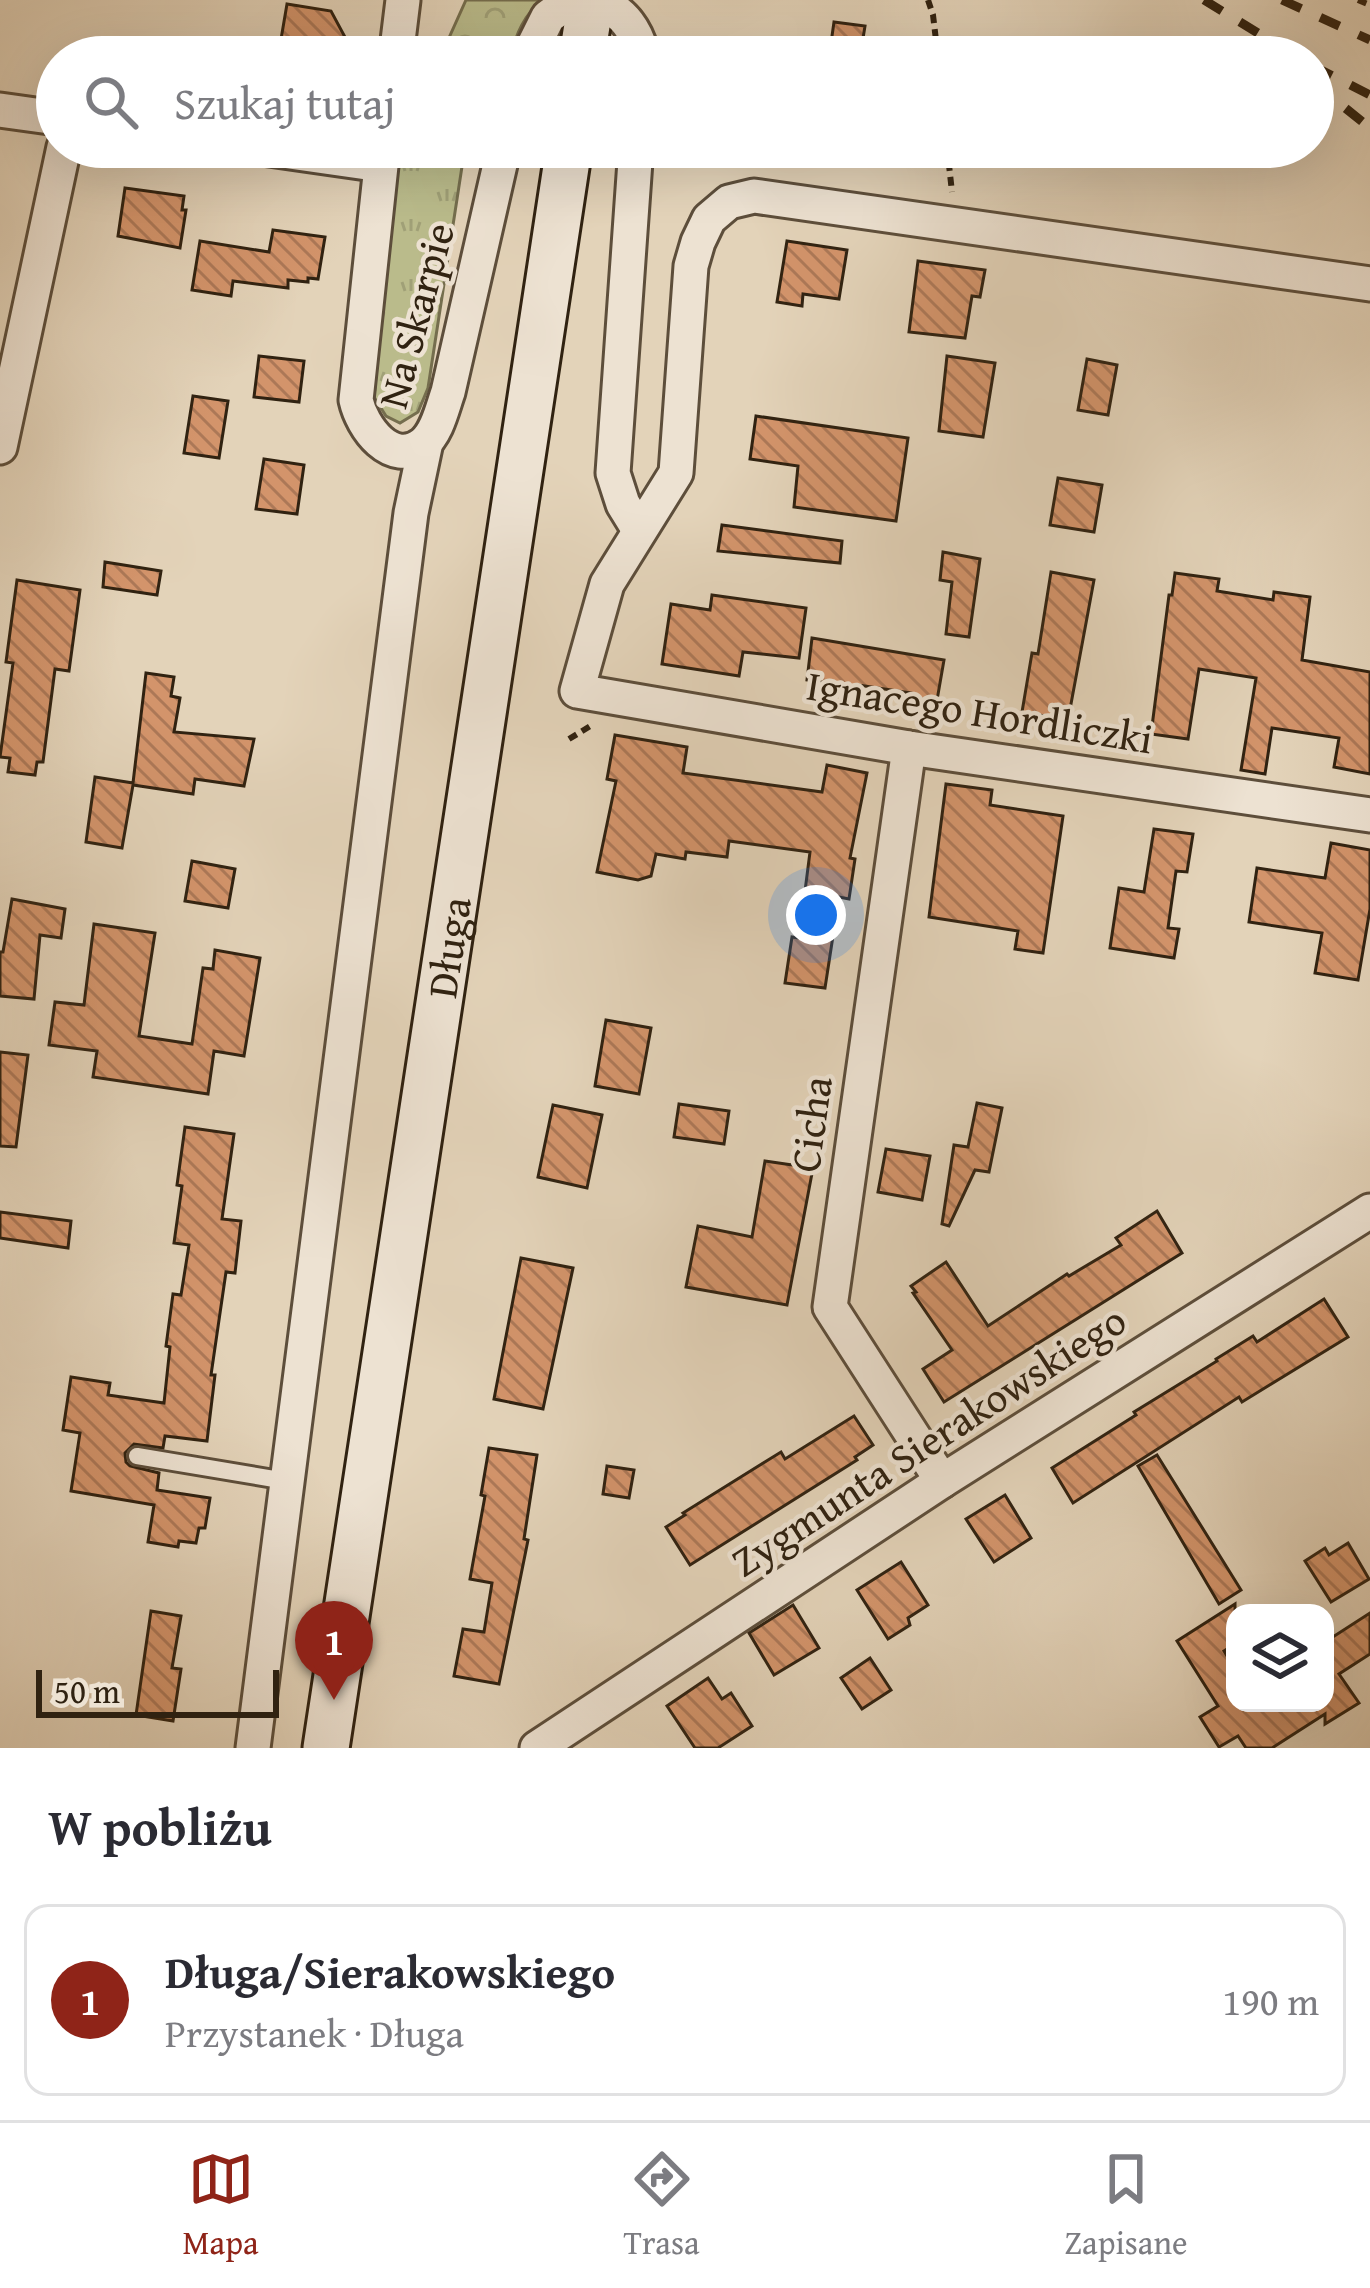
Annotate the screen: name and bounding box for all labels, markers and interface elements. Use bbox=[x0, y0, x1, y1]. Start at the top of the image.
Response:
search box bbox=[36, 36, 1334, 168]
icon: search bbox=[78, 69, 144, 135]
text: Szukaj tutaj bbox=[174, 70, 396, 135]
street label: Na Skarpie bbox=[361, 215, 469, 415]
street label: Ignacego Hordliczki bbox=[803, 654, 1157, 768]
your location bbox=[786, 885, 846, 945]
street label: Długa bbox=[410, 892, 485, 1002]
street label: Cicha bbox=[773, 1072, 847, 1176]
street label: Zygmunta Sierakowskiego bbox=[718, 1289, 1138, 1591]
pin: 1 bbox=[295, 1601, 373, 1700]
map controls bbox=[1226, 1604, 1334, 1712]
button: layers bbox=[1226, 1604, 1334, 1712]
scale bar bbox=[36, 1664, 279, 1717]
text: 50 m bbox=[54, 1667, 120, 1715]
text: W pobliżu bbox=[48, 1789, 272, 1864]
text: Długa/Sierakowskiego bbox=[165, 1939, 615, 2004]
text: 1 bbox=[80, 1972, 100, 2029]
text: 190 m bbox=[1222, 1972, 1319, 2029]
text: Przystanek · Długa bbox=[165, 2004, 464, 2061]
tab: Mapa bbox=[182, 2146, 259, 2266]
tab: Trasa bbox=[624, 2146, 700, 2266]
tab: Zapisane bbox=[1065, 2146, 1187, 2266]

